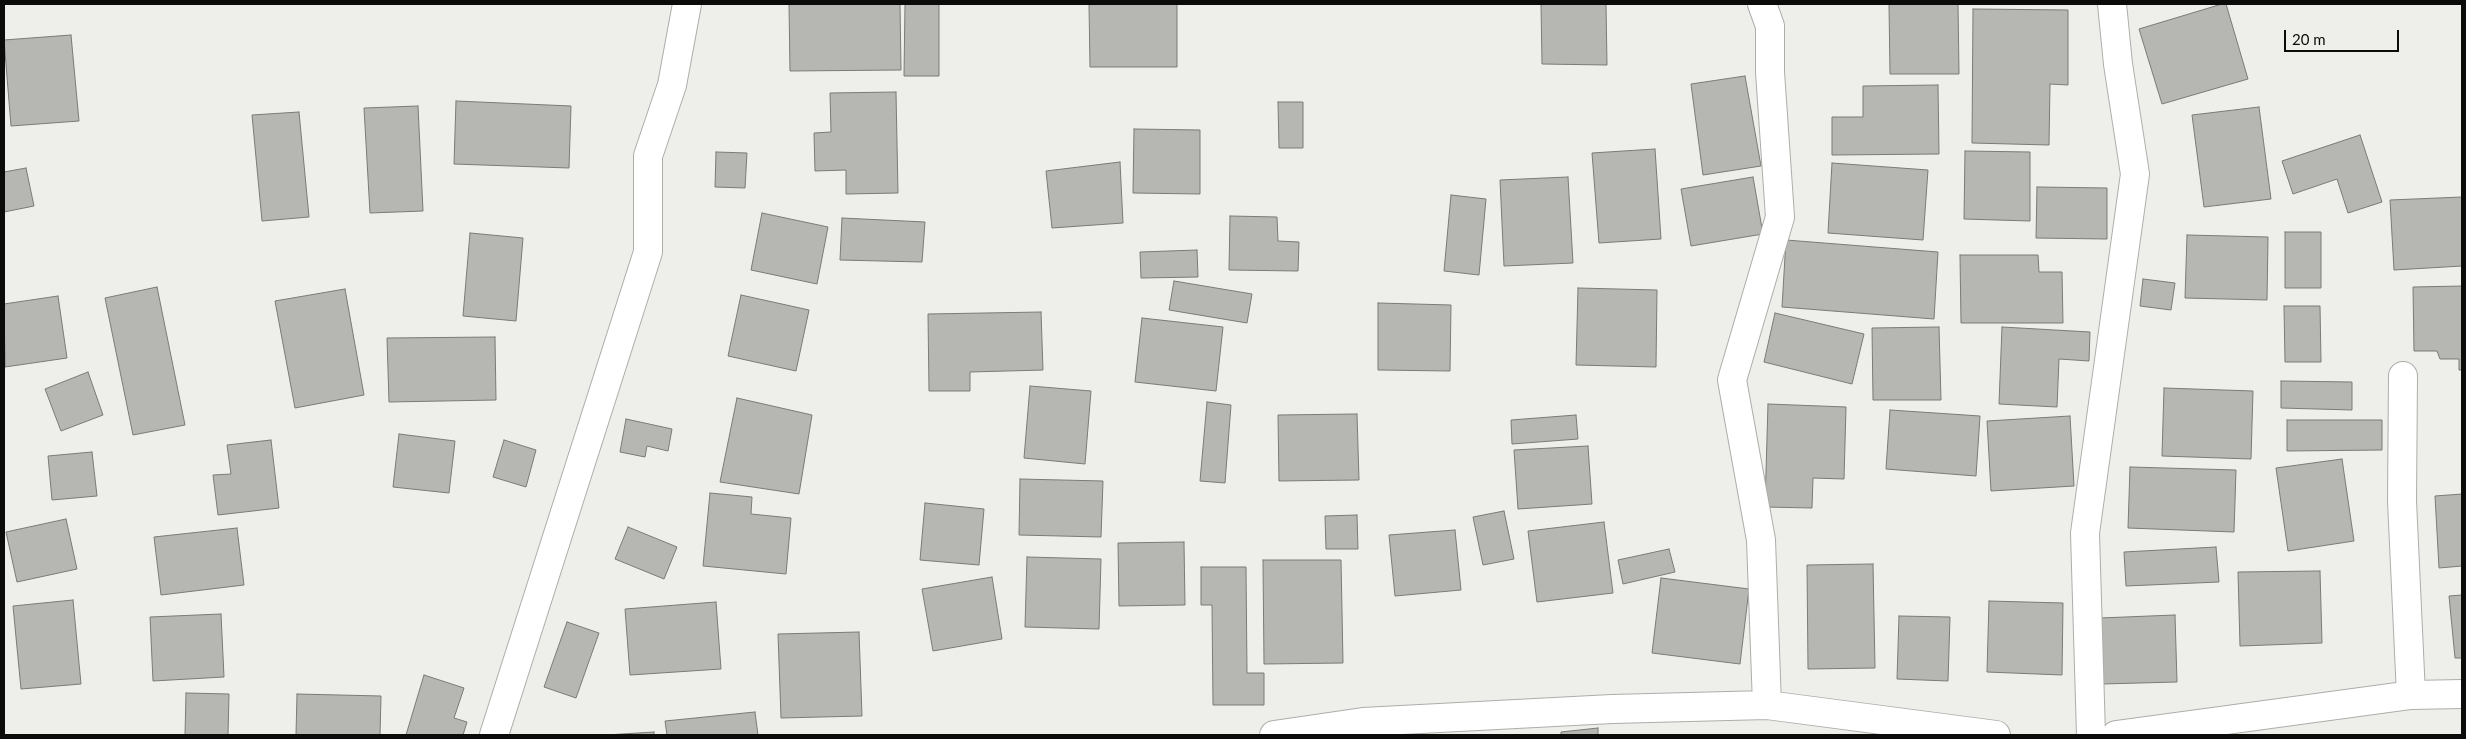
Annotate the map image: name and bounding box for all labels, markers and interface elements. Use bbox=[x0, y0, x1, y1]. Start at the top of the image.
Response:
scale bar bbox=[2286, 20, 2401, 52]
text: 20 m bbox=[2292, 30, 2326, 48]

